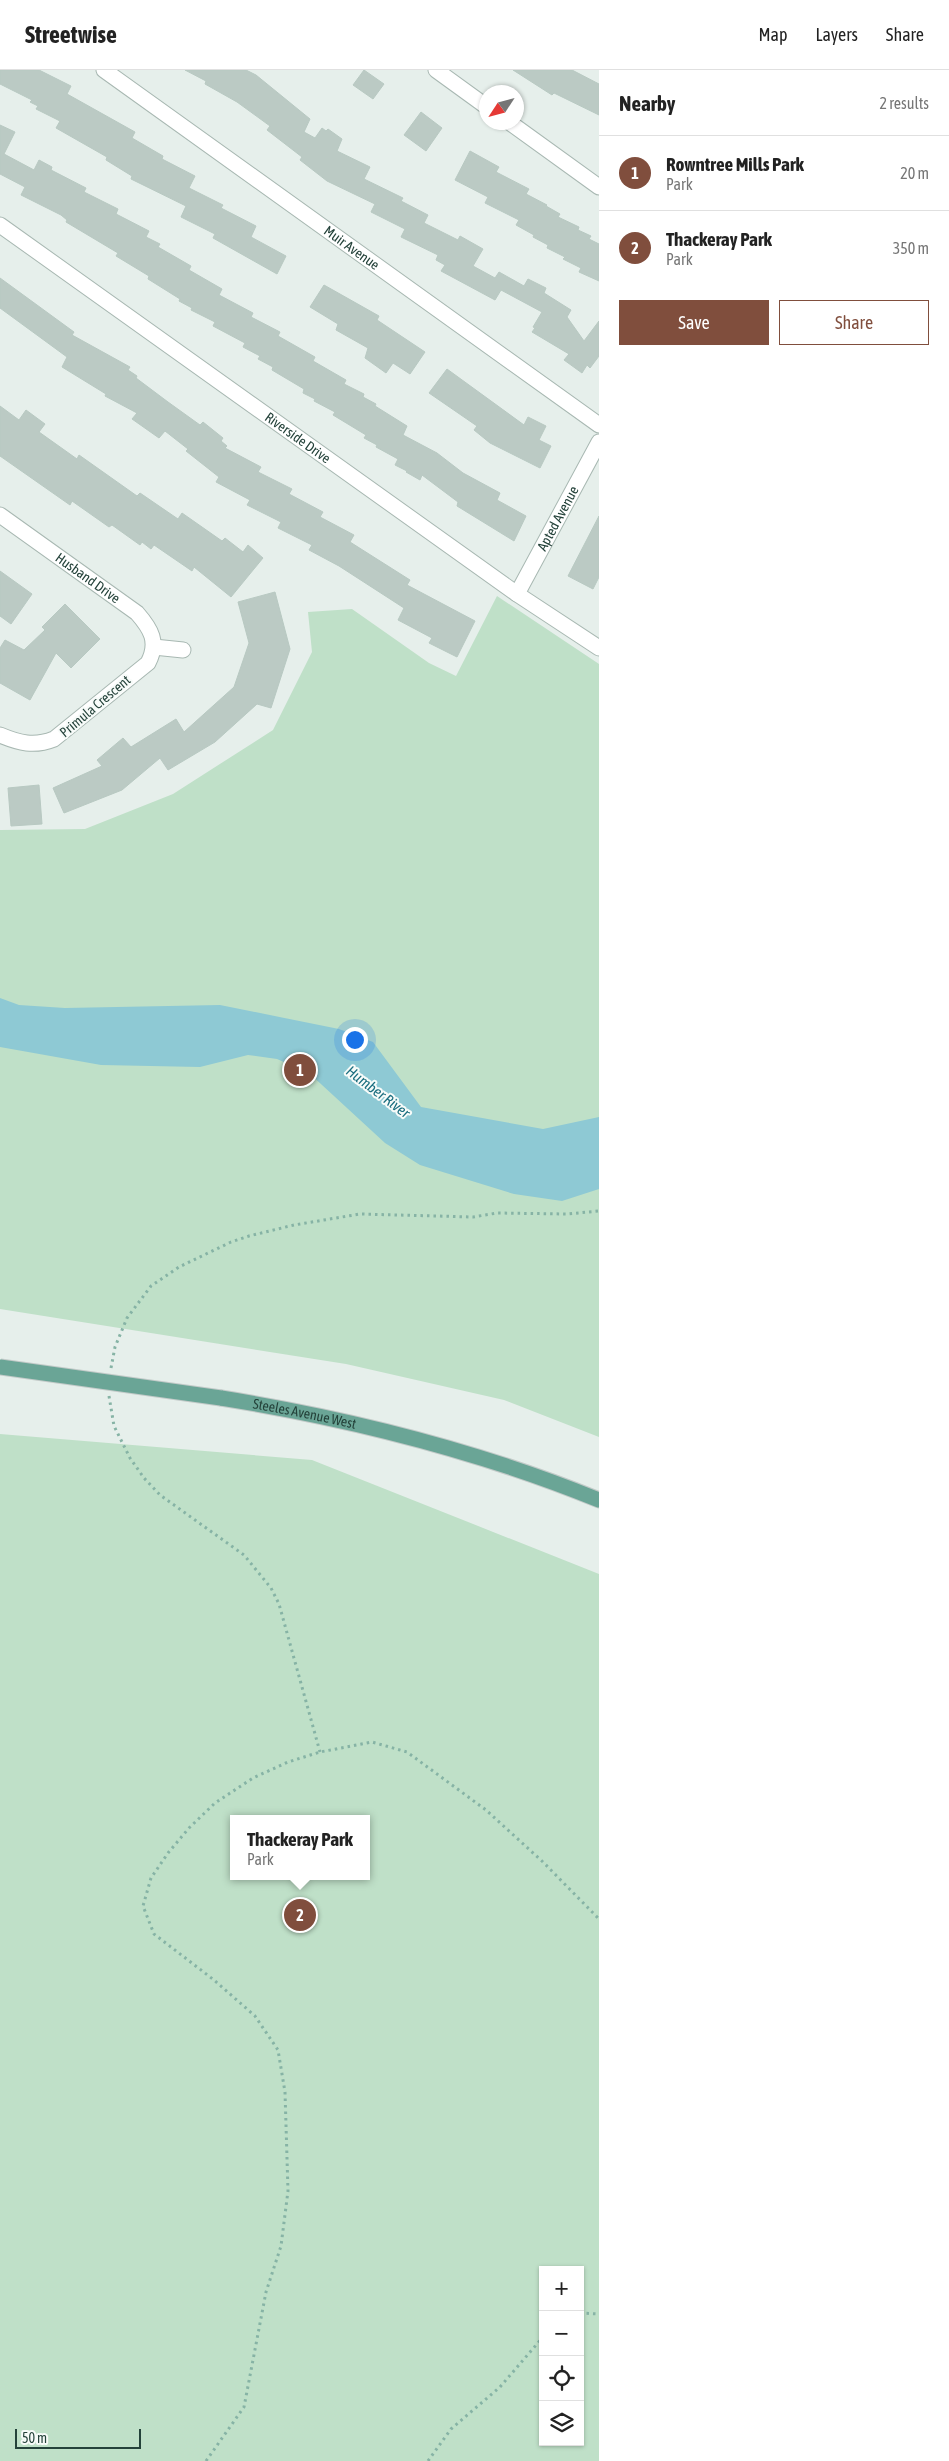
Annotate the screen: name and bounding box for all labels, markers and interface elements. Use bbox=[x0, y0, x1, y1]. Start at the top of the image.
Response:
text: Streetwise bbox=[25, 21, 117, 48]
text: Map bbox=[758, 24, 787, 45]
text: Layers bbox=[815, 24, 858, 45]
text: Share bbox=[886, 24, 924, 45]
north arrow bbox=[479, 85, 524, 130]
text: Nearby bbox=[619, 91, 675, 115]
text: 2 results bbox=[879, 94, 929, 112]
text: Rowntree Mills Park bbox=[666, 153, 804, 175]
text: 1 bbox=[631, 164, 639, 182]
text: 20 m bbox=[900, 164, 929, 182]
text: Park bbox=[666, 175, 693, 193]
street label: Muir Avenue bbox=[321, 223, 383, 273]
text: Thackeray Park bbox=[666, 228, 772, 250]
text: 2 bbox=[631, 239, 639, 257]
text: 350 m bbox=[893, 239, 929, 257]
text: Park bbox=[666, 250, 693, 268]
button: Save bbox=[619, 300, 769, 345]
button: Share bbox=[779, 300, 929, 345]
street label: Riverside Drive bbox=[262, 409, 334, 466]
street label: Apted Avenue bbox=[534, 483, 582, 553]
street label: Husband Drive bbox=[52, 549, 123, 606]
street label: Primula Crescent bbox=[56, 672, 134, 740]
your location bbox=[342, 1027, 368, 1053]
pin: 1 bbox=[284, 1051, 316, 1089]
water label: Humber River bbox=[343, 1062, 414, 1121]
street label: Steeles Avenue West bbox=[252, 1395, 358, 1432]
popup bbox=[230, 1815, 370, 1880]
text: Thackeray Park bbox=[247, 1828, 353, 1850]
text: Park bbox=[247, 1850, 274, 1868]
pin: 2 bbox=[284, 1896, 316, 1934]
map controls bbox=[539, 2266, 584, 2446]
button: + bbox=[539, 2266, 584, 2311]
button: − bbox=[539, 2311, 584, 2356]
button: locate bbox=[539, 2356, 584, 2401]
button: layers bbox=[539, 2401, 584, 2446]
scale bar bbox=[15, 2426, 141, 2449]
text: 50 m bbox=[22, 2430, 47, 2446]

